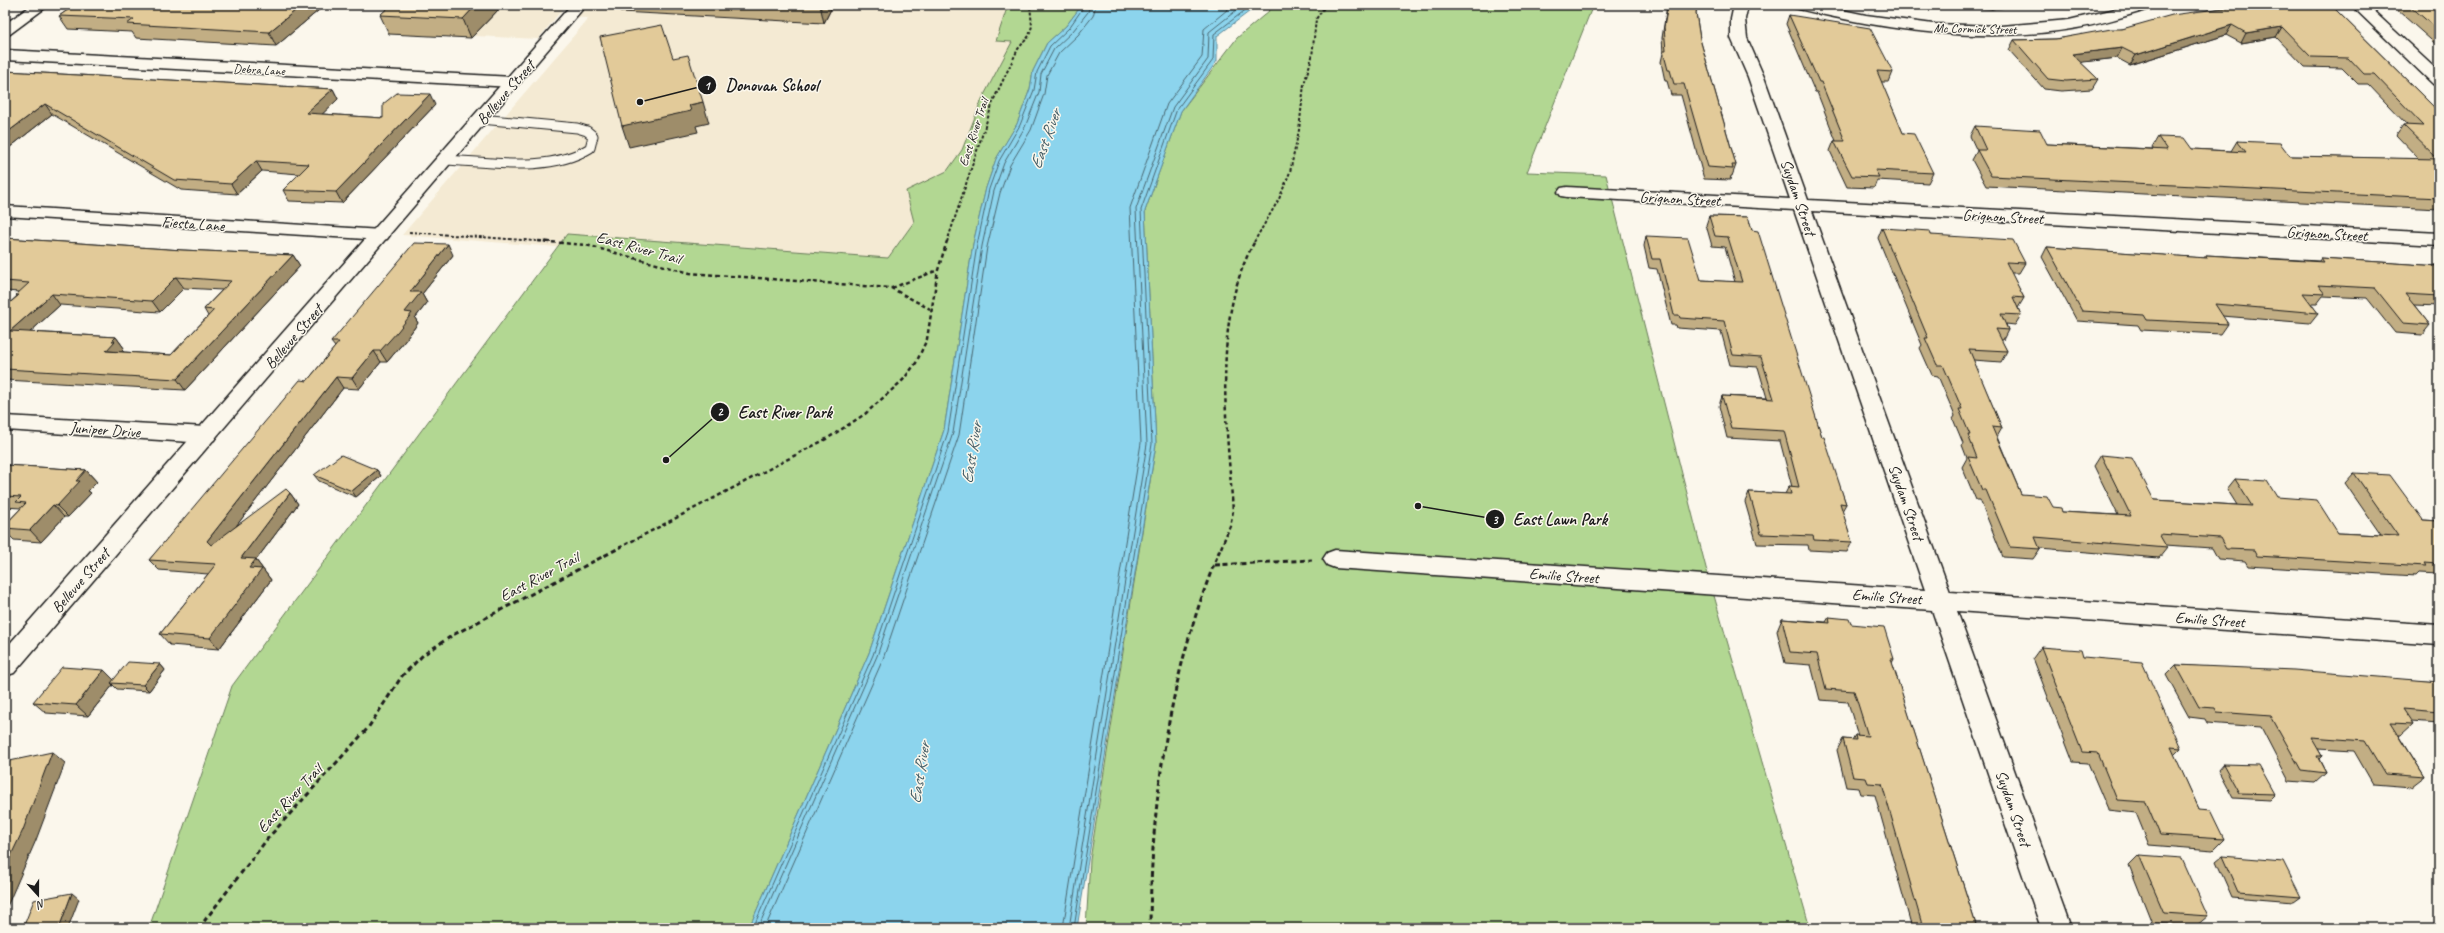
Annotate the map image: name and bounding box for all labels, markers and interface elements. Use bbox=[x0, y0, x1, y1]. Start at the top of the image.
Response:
street label: Mc Cormick Street bbox=[1933, 20, 2018, 38]
street label: Bellevue Street bbox=[472, 54, 541, 129]
street label: Debra Lane bbox=[233, 61, 286, 79]
callout: Donovan School bbox=[697, 71, 826, 100]
text: Donovan School bbox=[726, 75, 821, 96]
text: 1 bbox=[704, 78, 711, 94]
street label: East River Trail bbox=[955, 94, 993, 168]
water label: East River bbox=[1025, 104, 1067, 172]
street label: Suydam Street bbox=[1776, 157, 1821, 241]
street label: Grignon Street bbox=[1639, 187, 1722, 211]
street label: Grignon Street bbox=[1962, 205, 2045, 229]
street label: Fiesta Lane bbox=[161, 212, 227, 236]
street label: Grignon Street bbox=[2286, 222, 2369, 246]
street label: East River Trail bbox=[594, 227, 686, 270]
street label: Bellevue Street bbox=[260, 298, 329, 373]
callout: East River Park bbox=[710, 397, 840, 426]
text: East River Park bbox=[738, 402, 834, 423]
text: 2 bbox=[717, 404, 724, 420]
street label: Juniper Drive bbox=[68, 417, 142, 443]
water label: East River bbox=[956, 418, 987, 485]
street label: Suydam Street bbox=[1884, 462, 1929, 546]
callout: East Lawn Park bbox=[1485, 505, 1616, 534]
text: East Lawn Park bbox=[1513, 509, 1609, 530]
text: 3 bbox=[1492, 512, 1499, 528]
street label: Bellevue Street bbox=[47, 542, 116, 617]
street label: East River Trail bbox=[496, 546, 585, 606]
street label: Emilie Street bbox=[1528, 564, 1601, 589]
street label: Emilie Street bbox=[1851, 585, 1924, 610]
street label: Emilie Street bbox=[2174, 608, 2247, 633]
water label: East River bbox=[904, 738, 935, 805]
street label: East River Trail bbox=[253, 758, 329, 837]
street label: Suydam Street bbox=[1991, 768, 2036, 852]
north arrow bbox=[18, 875, 58, 915]
text: N bbox=[34, 897, 47, 913]

